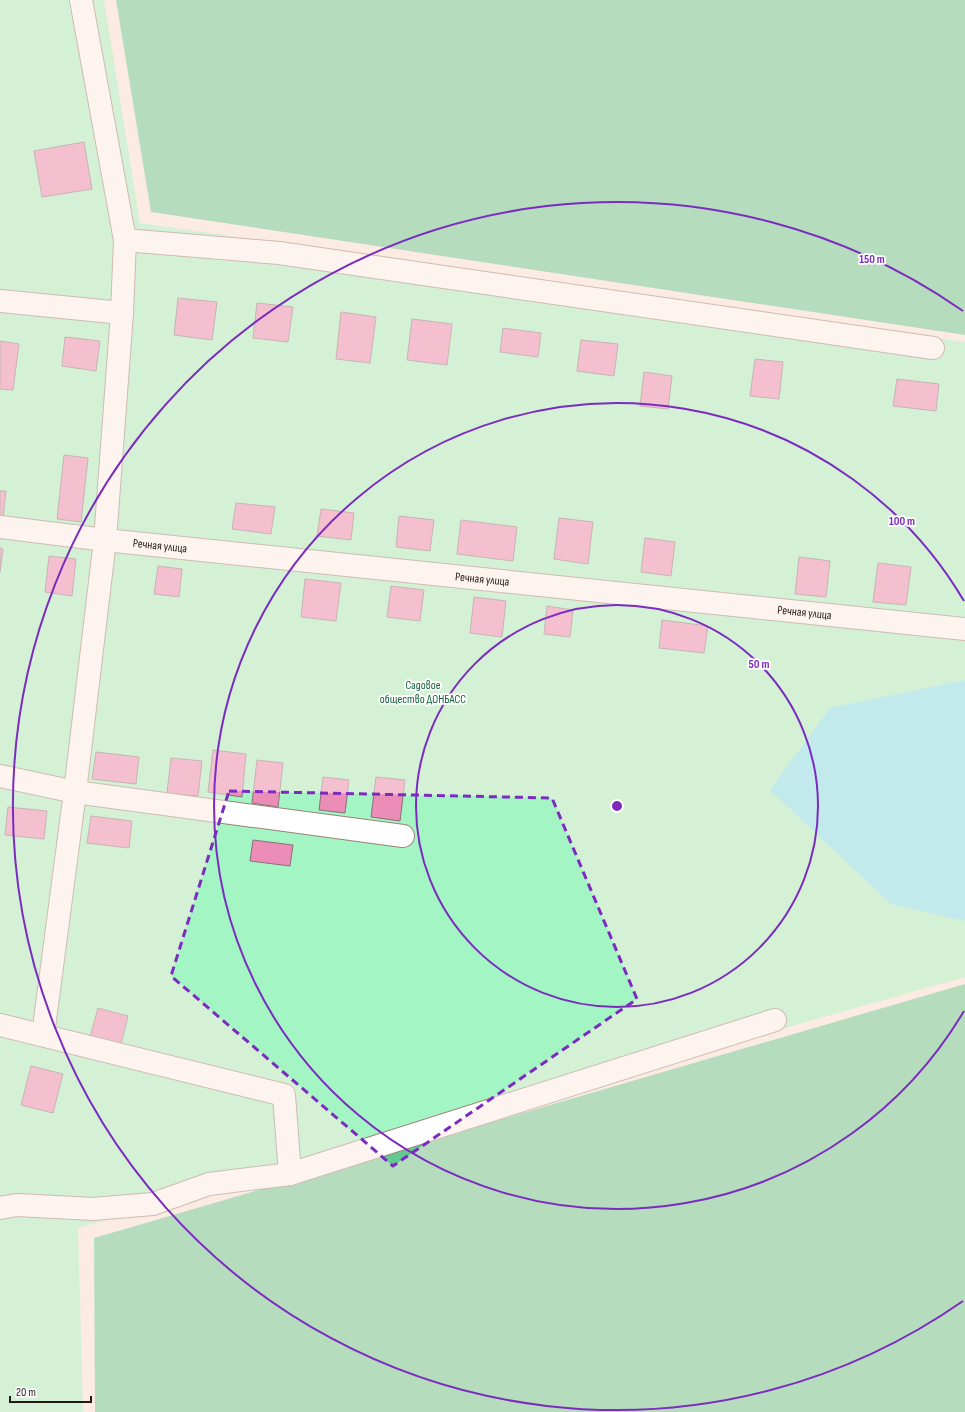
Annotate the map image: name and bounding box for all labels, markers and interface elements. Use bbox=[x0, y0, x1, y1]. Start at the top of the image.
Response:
text: 150 m bbox=[859, 252, 885, 267]
text: 100 m bbox=[889, 514, 915, 529]
street label: Речная улица bbox=[132, 535, 188, 556]
street label: Речная улица bbox=[454, 569, 510, 589]
street label: Речная улица bbox=[777, 602, 833, 623]
text: 50 m bbox=[749, 657, 769, 672]
park label: Садовое общество ДОНБАСС bbox=[380, 678, 466, 707]
centre of rings bbox=[610, 799, 624, 813]
scale bar bbox=[10, 1378, 91, 1404]
text: 20 m bbox=[16, 1385, 36, 1400]

